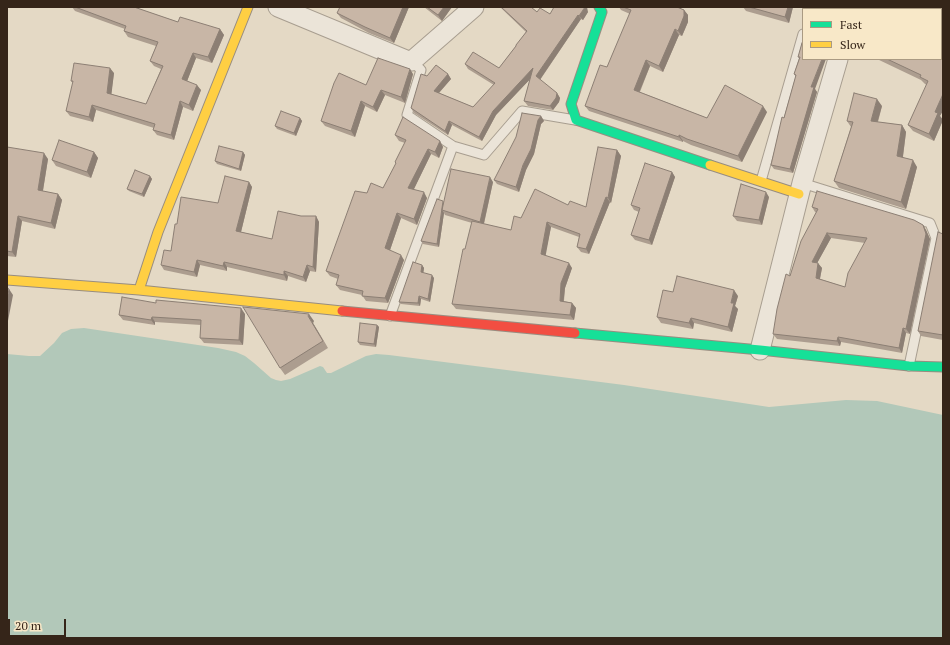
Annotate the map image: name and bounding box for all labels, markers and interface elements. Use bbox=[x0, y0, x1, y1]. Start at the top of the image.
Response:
legend bbox=[802, 8, 942, 60]
text: Fast bbox=[840, 17, 862, 32]
text: Slow bbox=[840, 37, 865, 52]
scale bar bbox=[10, 611, 68, 637]
text: 20 m bbox=[15, 618, 41, 633]

